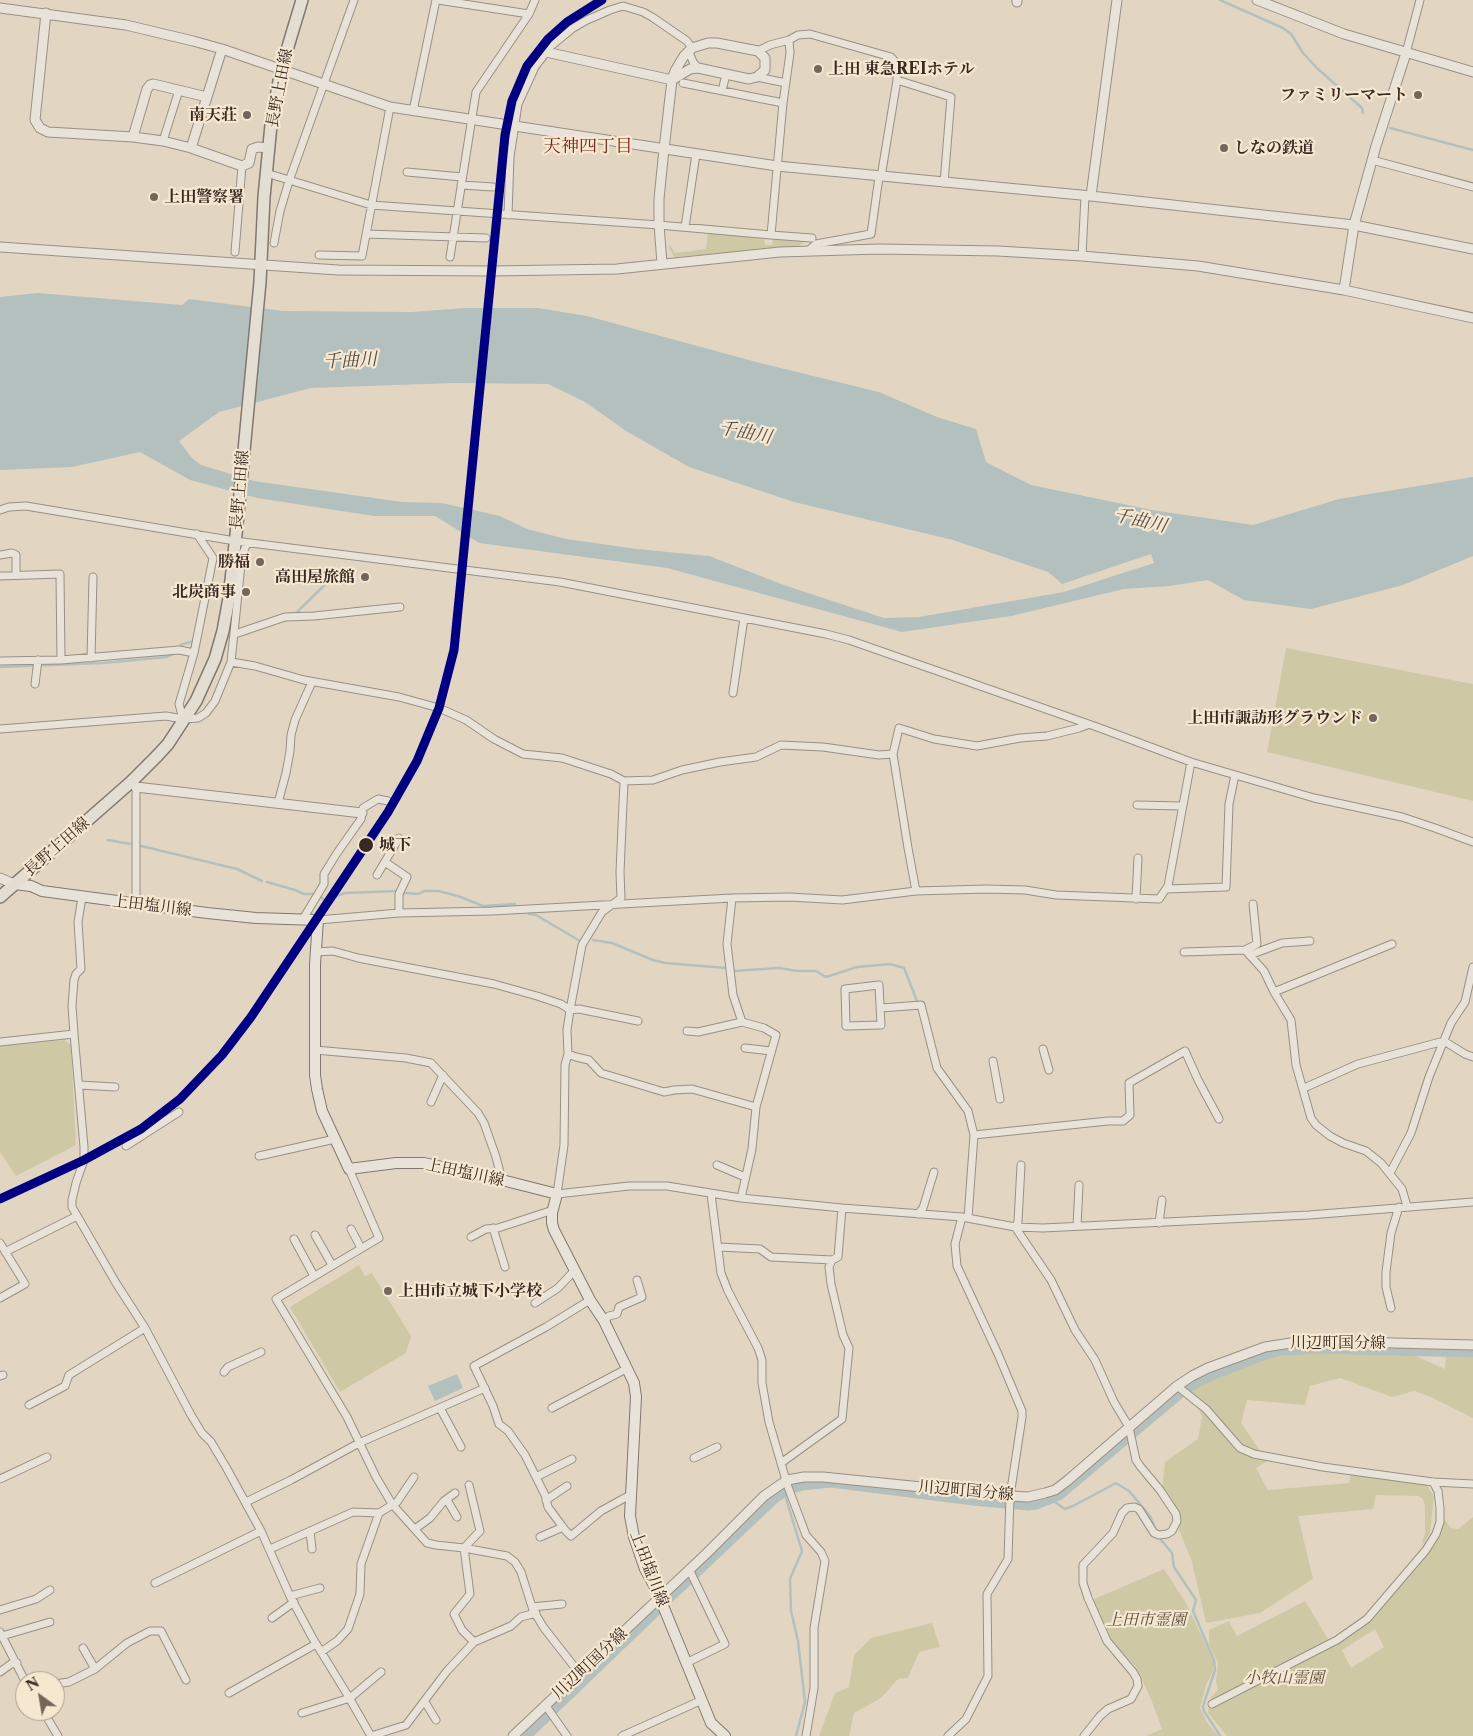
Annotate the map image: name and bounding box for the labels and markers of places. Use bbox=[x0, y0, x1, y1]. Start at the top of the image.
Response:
place label: 上田 東急REIホテル bbox=[828, 59, 975, 79]
marker: 上田 東急REIホテル bbox=[812, 63, 824, 75]
place label: ファミリーマート bbox=[1280, 85, 1408, 105]
marker: ファミリーマート bbox=[1412, 89, 1424, 101]
place label: 南天荘 bbox=[189, 105, 237, 125]
marker: 南天荘 bbox=[241, 109, 253, 121]
place label: しなの鉄道 bbox=[1234, 138, 1314, 158]
marker: しなの鉄道 bbox=[1218, 142, 1230, 154]
place label: 上田警察署 bbox=[164, 187, 244, 207]
marker: 上田警察署 bbox=[148, 191, 160, 203]
place label: 勝福 bbox=[218, 552, 250, 572]
marker: 勝福 bbox=[254, 556, 266, 568]
place label: 高田屋旅館 bbox=[275, 567, 355, 587]
marker: 高田屋旅館 bbox=[359, 571, 371, 583]
place label: 北炭商事 bbox=[172, 582, 236, 602]
marker: 北炭商事 bbox=[240, 586, 252, 598]
place label: 上田市諏訪形グラウンド bbox=[1187, 708, 1363, 728]
marker: 上田市諏訪形グラウンド bbox=[1367, 712, 1379, 724]
place label: 城下 bbox=[379, 835, 411, 855]
marker: 城下 bbox=[357, 836, 375, 854]
place label: 上田市立城下小学校 bbox=[398, 1281, 542, 1301]
marker: 上田市立城下小学校 bbox=[382, 1285, 394, 1297]

